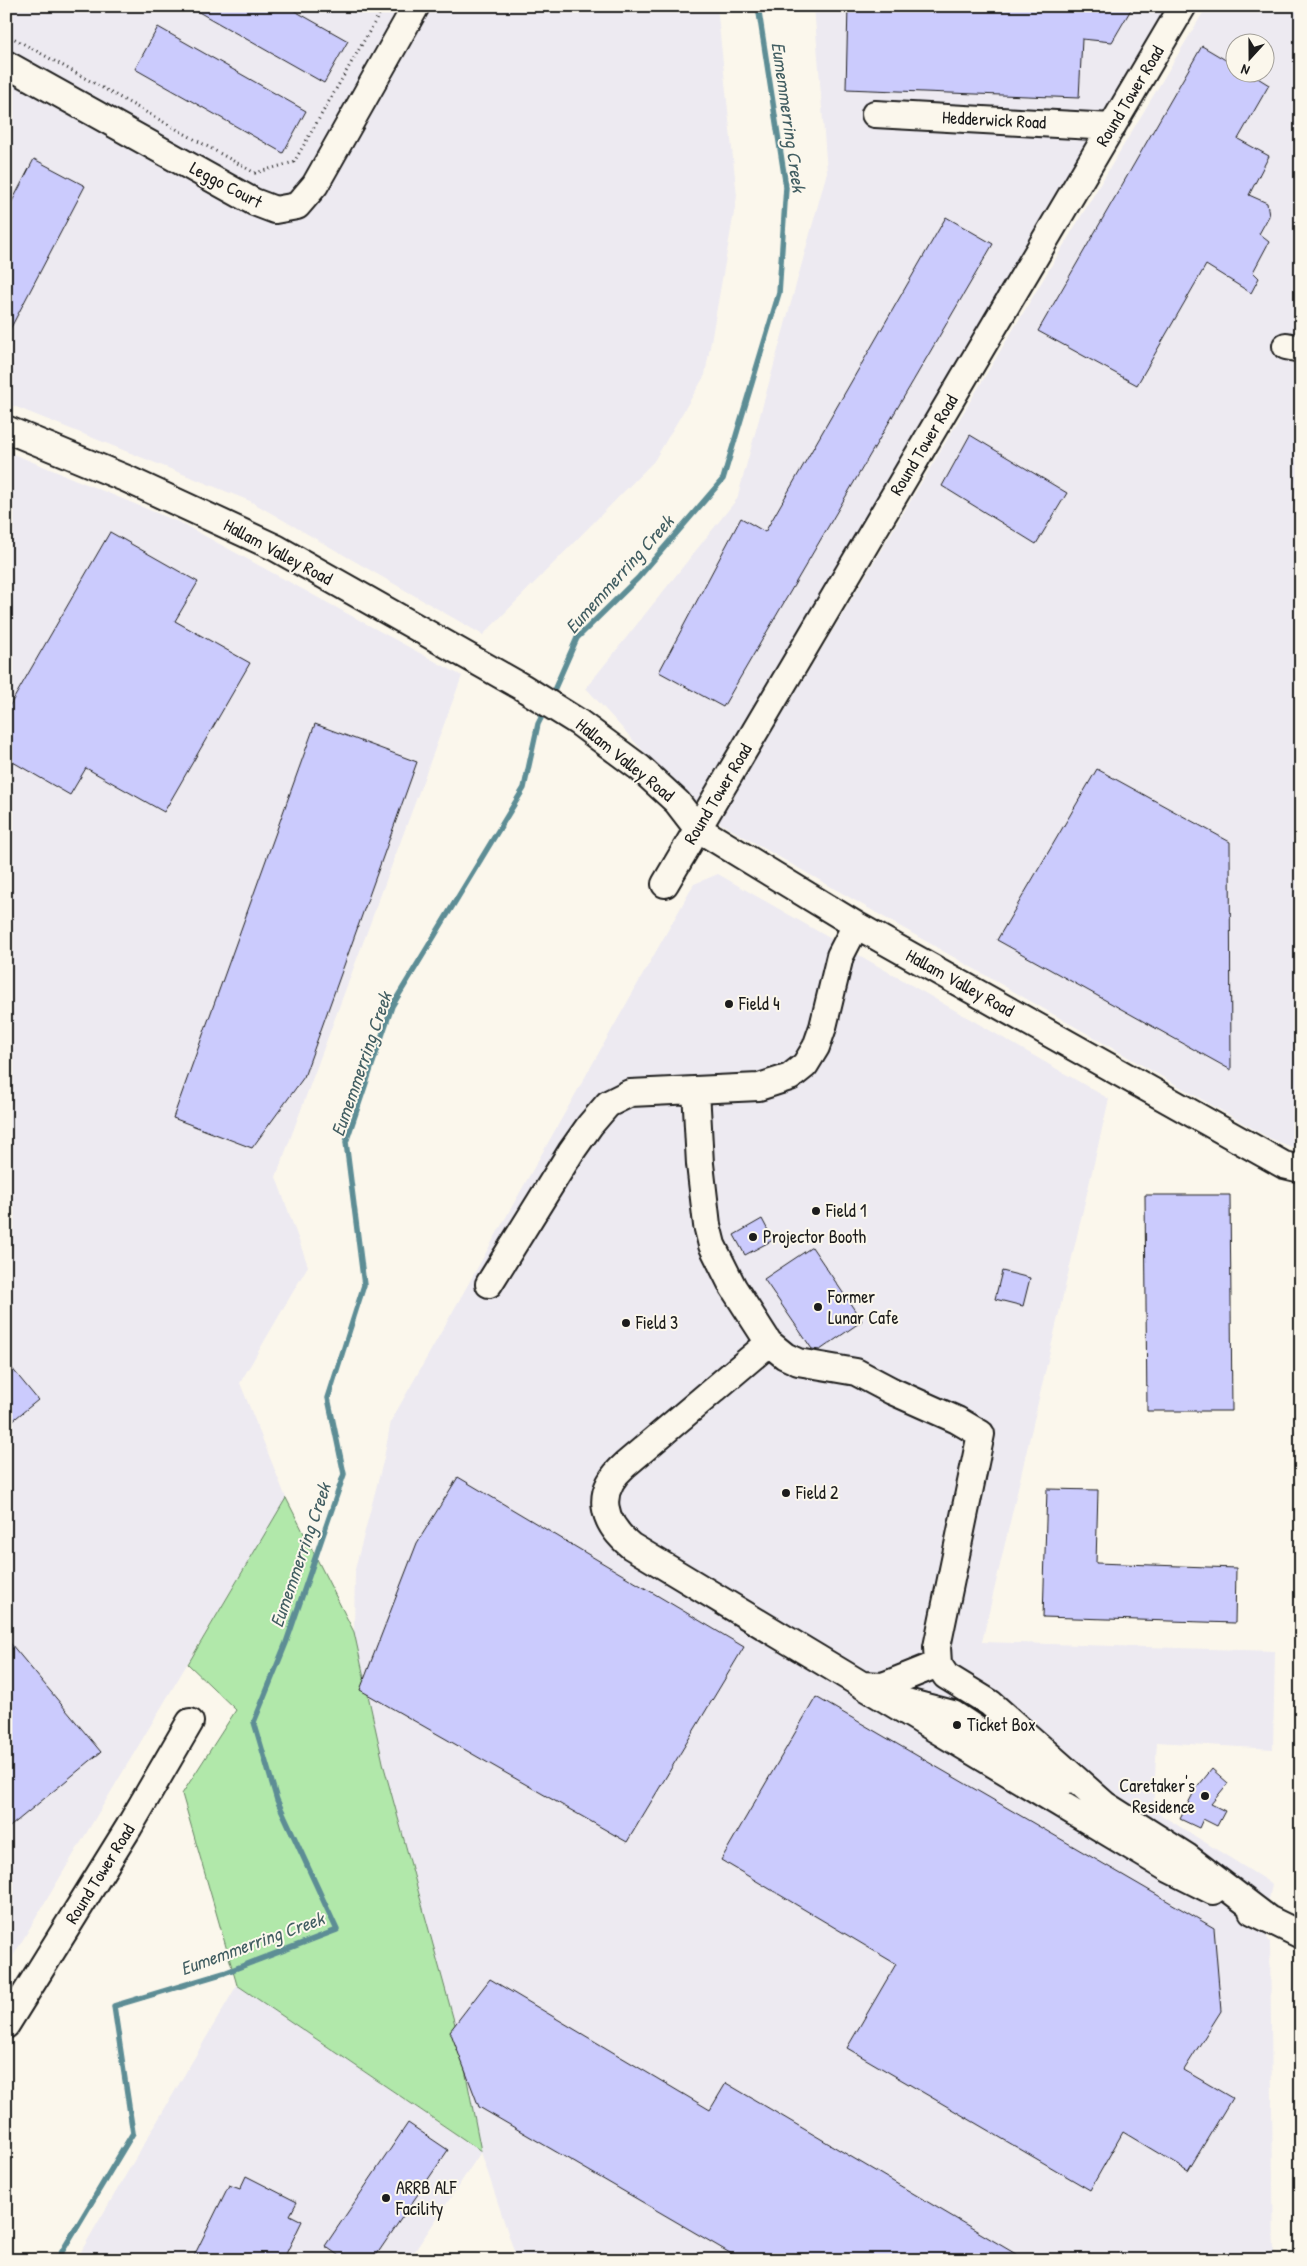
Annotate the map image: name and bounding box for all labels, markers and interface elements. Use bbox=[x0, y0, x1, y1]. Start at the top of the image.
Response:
north arrow bbox=[1224, 32, 1274, 82]
water label: Eumemmerring Creek bbox=[766, 40, 813, 196]
street label: Round Tower Road bbox=[1090, 41, 1170, 151]
text: N bbox=[1238, 60, 1252, 81]
street label: Hedderwick Road bbox=[941, 104, 1047, 135]
street label: Leggo Court bbox=[186, 155, 268, 214]
street label: Round Tower Road bbox=[884, 390, 964, 500]
water label: Eumemmerring Creek bbox=[559, 508, 681, 639]
street label: Hallam Valley Road bbox=[219, 512, 337, 591]
street label: Hallam Valley Road bbox=[571, 712, 680, 807]
street label: Round Tower Road bbox=[678, 739, 758, 849]
street label: Hallam Valley Road bbox=[902, 943, 1019, 1023]
water label: Eumemmerring Creek bbox=[324, 986, 399, 1140]
place label: Field 4 bbox=[738, 991, 780, 1016]
marker: Field 4 bbox=[723, 998, 735, 1010]
place label: Field 1 bbox=[825, 1198, 866, 1223]
marker: Field 1 bbox=[810, 1205, 822, 1217]
place label: Projector Booth bbox=[763, 1224, 867, 1249]
marker: Projector Booth bbox=[747, 1231, 759, 1243]
place label: Former Lunar Cafe bbox=[827, 1284, 899, 1330]
marker: Former Lunar Cafe bbox=[812, 1301, 824, 1313]
place label: Field 3 bbox=[635, 1310, 678, 1335]
marker: Field 3 bbox=[620, 1317, 632, 1329]
water label: Eumemmerring Creek bbox=[263, 1477, 338, 1631]
place label: Field 2 bbox=[795, 1480, 839, 1505]
marker: Field 2 bbox=[780, 1487, 792, 1499]
place label: Ticket Box bbox=[967, 1712, 1036, 1737]
marker: Ticket Box bbox=[951, 1719, 963, 1731]
place label: Caretaker's Residence bbox=[1119, 1773, 1195, 1819]
marker: Caretaker's Residence bbox=[1199, 1790, 1211, 1802]
street label: Round Tower Road bbox=[59, 1819, 140, 1929]
water label: Eumemmerring Creek bbox=[177, 1904, 329, 1981]
place label: ARRB ALF Facility bbox=[395, 2175, 458, 2221]
marker: ARRB ALF Facility bbox=[380, 2192, 392, 2204]

